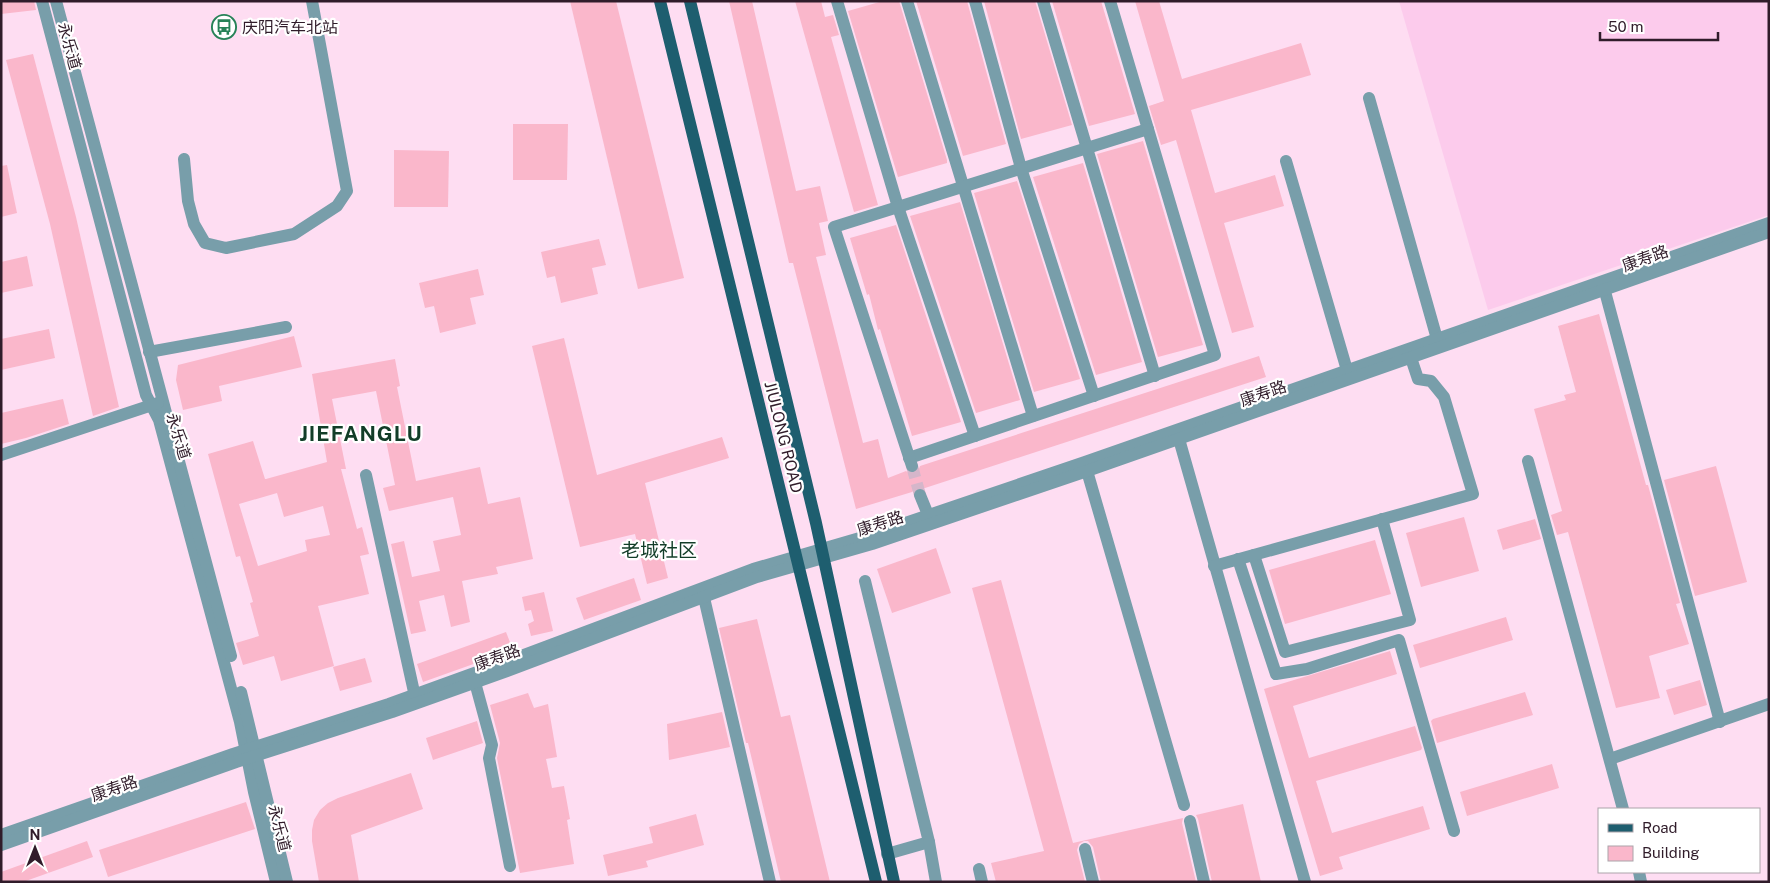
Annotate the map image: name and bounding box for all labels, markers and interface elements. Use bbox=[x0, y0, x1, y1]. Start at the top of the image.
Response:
scale bar bbox=[1600, 10, 1718, 42]
bus stop icon: 庆阳汽车北站 bbox=[211, 14, 237, 40]
place label: 庆阳汽车北站 bbox=[242, 18, 338, 37]
text: 50 m bbox=[1608, 18, 1643, 35]
street label: 永乐道 bbox=[54, 20, 85, 72]
street label: 康寿路 bbox=[1619, 241, 1671, 276]
street label: 康寿路 bbox=[1237, 377, 1289, 410]
street label: JIULONG ROAD bbox=[760, 379, 807, 495]
street label: 永乐道 bbox=[162, 410, 195, 462]
district label: JIEFANGLU bbox=[299, 421, 423, 446]
street label: 康寿路 bbox=[854, 507, 906, 540]
district label: 老城社区 bbox=[621, 539, 697, 561]
street label: 康寿路 bbox=[471, 640, 523, 675]
street label: 康寿路 bbox=[88, 772, 140, 805]
street label: 永乐道 bbox=[264, 803, 295, 854]
legend bbox=[1598, 808, 1760, 873]
text: Road bbox=[1642, 819, 1678, 836]
north arrow bbox=[10, 823, 60, 873]
text: N bbox=[30, 827, 40, 843]
text: Building bbox=[1642, 844, 1700, 861]

